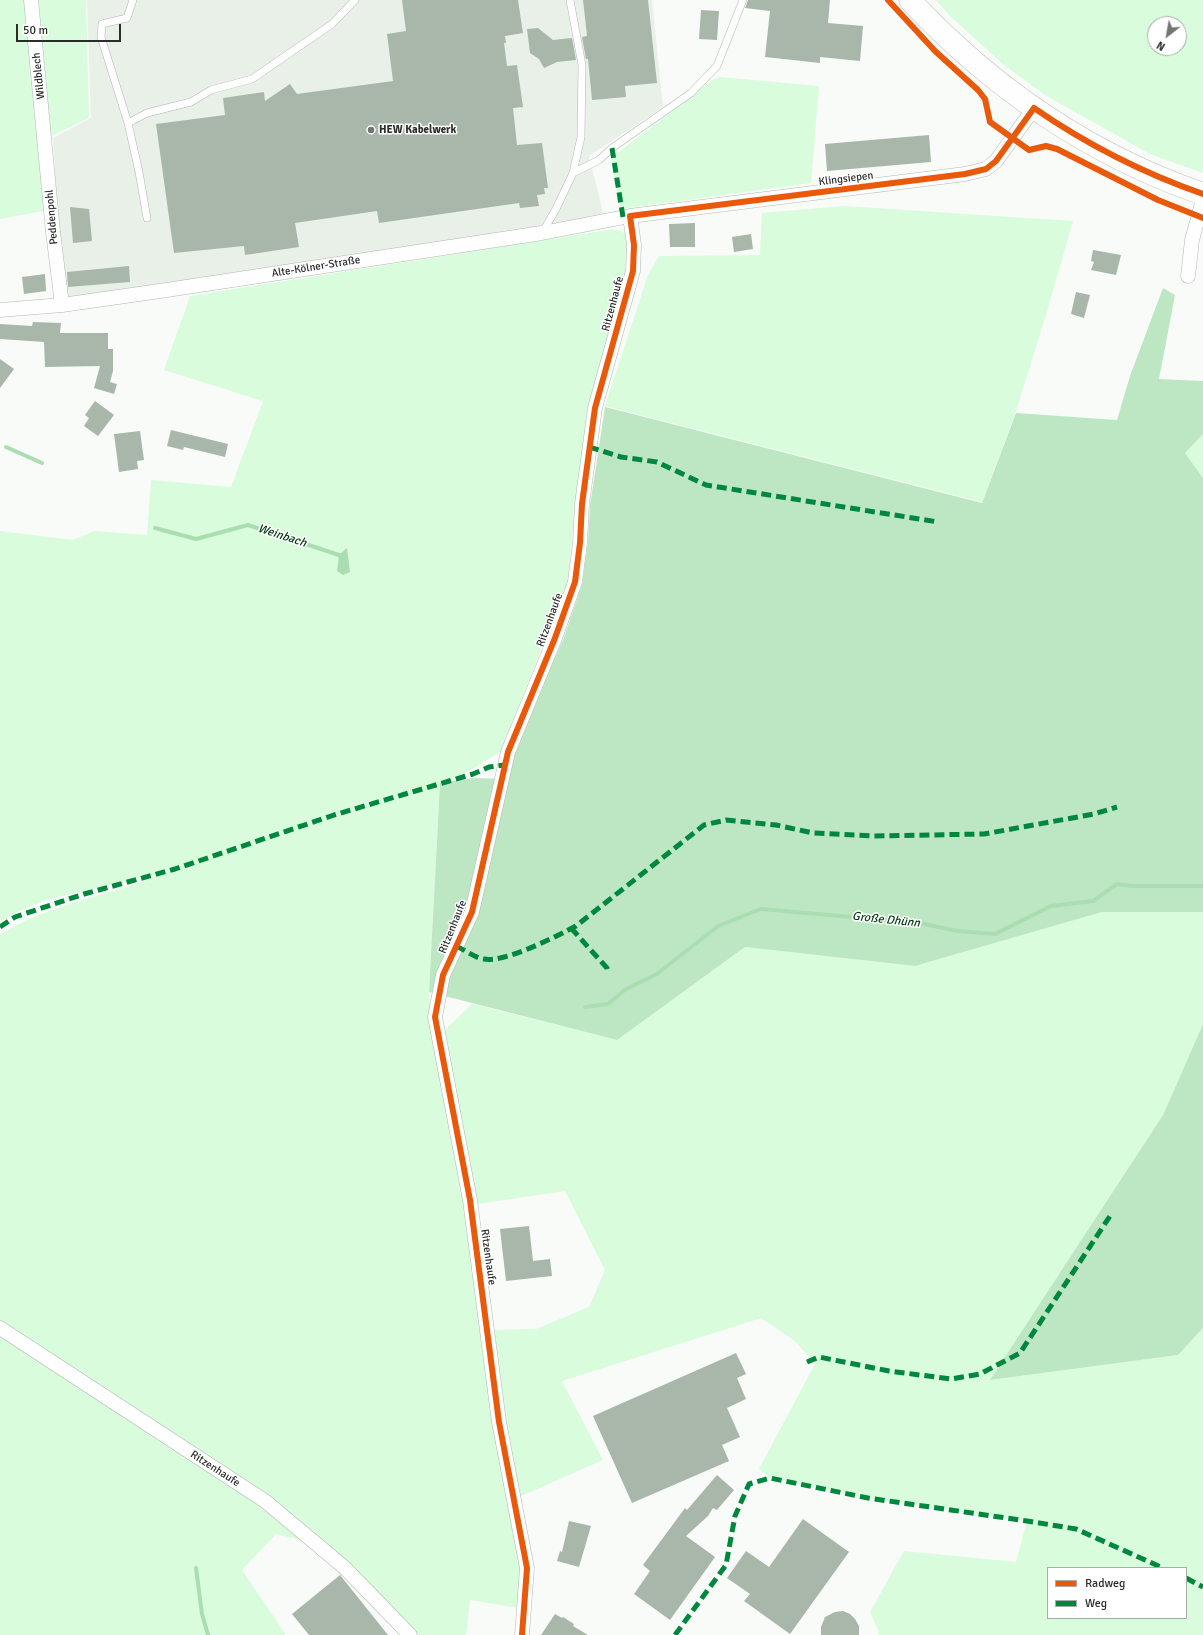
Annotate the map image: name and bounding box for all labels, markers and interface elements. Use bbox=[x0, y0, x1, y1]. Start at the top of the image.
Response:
scale bar bbox=[18, 16, 123, 42]
north arrow bbox=[1147, 16, 1187, 56]
text: 50 m bbox=[23, 23, 48, 38]
text: N bbox=[1154, 38, 1168, 53]
street label: Wildblech bbox=[30, 52, 48, 100]
place label: HEW Kabelwerk bbox=[379, 123, 456, 137]
marker: HEW Kabelwerk bbox=[366, 125, 376, 135]
street label: Klingsiepen bbox=[818, 169, 874, 189]
street label: Peddenpohl bbox=[43, 189, 61, 245]
street label: Alte-Kölner-Straße bbox=[271, 253, 361, 281]
street label: Ritzenhaufe bbox=[599, 275, 627, 333]
water label: Weinbach bbox=[256, 521, 308, 551]
street label: Ritzenhaufe bbox=[534, 591, 566, 649]
street label: Ritzenhaufe bbox=[436, 898, 470, 956]
water label: Große Dhünn bbox=[851, 909, 921, 931]
street label: Ritzenhaufe bbox=[478, 1228, 498, 1286]
street label: Ritzenhaufe bbox=[188, 1448, 242, 1490]
legend bbox=[1047, 1567, 1187, 1619]
text: Radweg bbox=[1085, 1576, 1125, 1591]
text: Weg bbox=[1085, 1596, 1107, 1611]

